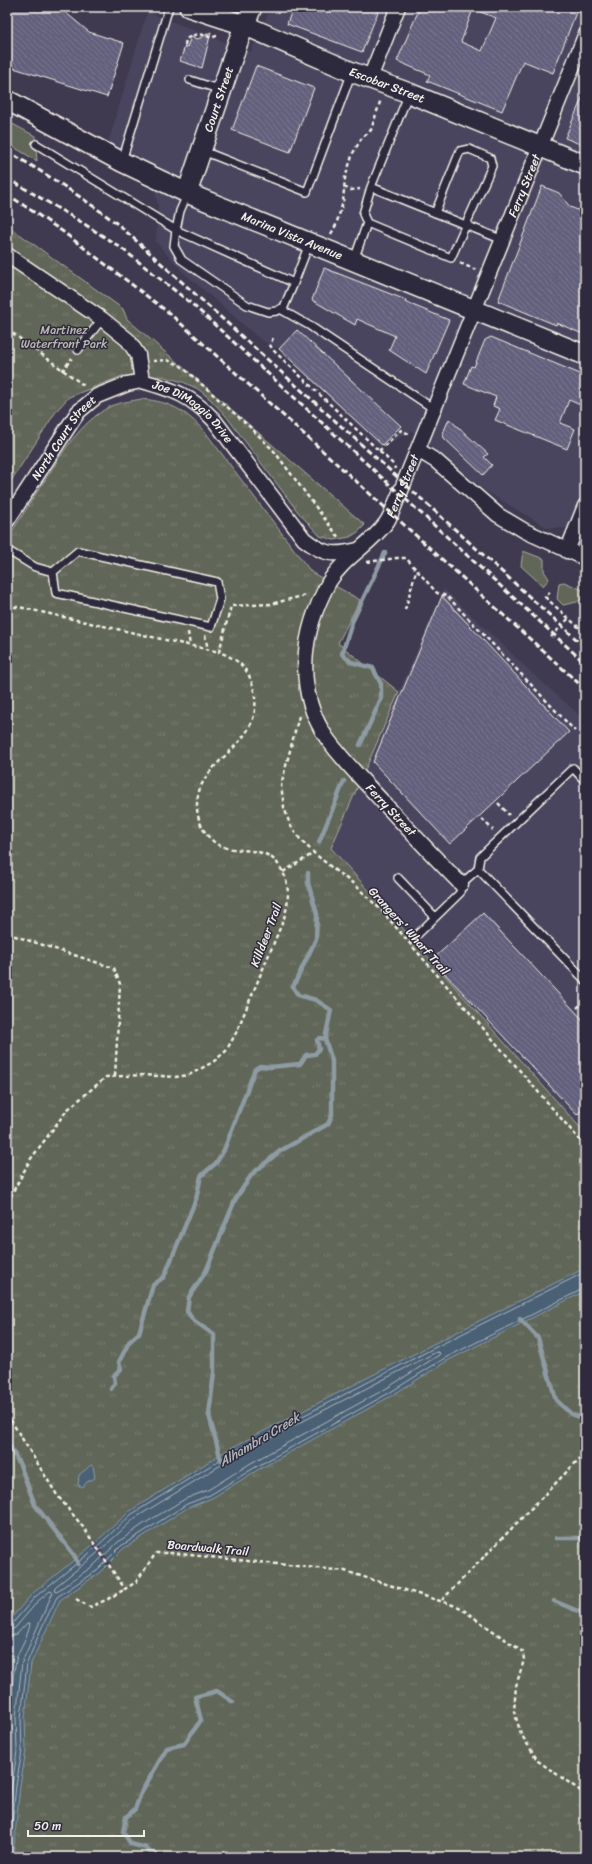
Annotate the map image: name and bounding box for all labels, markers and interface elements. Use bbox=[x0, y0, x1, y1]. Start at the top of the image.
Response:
street label: Escobar Street bbox=[346, 61, 428, 109]
street label: Court Street bbox=[197, 63, 240, 135]
street label: Ferry Street bbox=[502, 150, 548, 221]
street label: Marina Vista Avenue bbox=[238, 205, 346, 266]
park label: Martinez Waterfront Park bbox=[21, 319, 108, 355]
street label: Joe DiMaggio Drive bbox=[149, 373, 239, 448]
street label: North Court Street bbox=[25, 390, 102, 485]
street label: Ferry Street bbox=[380, 450, 426, 521]
street label: Ferry Street bbox=[360, 778, 423, 843]
street label: Grangers' Wharf Trail bbox=[363, 882, 455, 981]
street label: Killdeer Trail bbox=[244, 899, 288, 970]
water label: Alhambra Creek bbox=[213, 1405, 306, 1473]
street label: Boardwalk Trail bbox=[166, 1533, 250, 1563]
scale bar bbox=[28, 1812, 144, 1838]
text: 50 m bbox=[34, 1815, 61, 1837]

